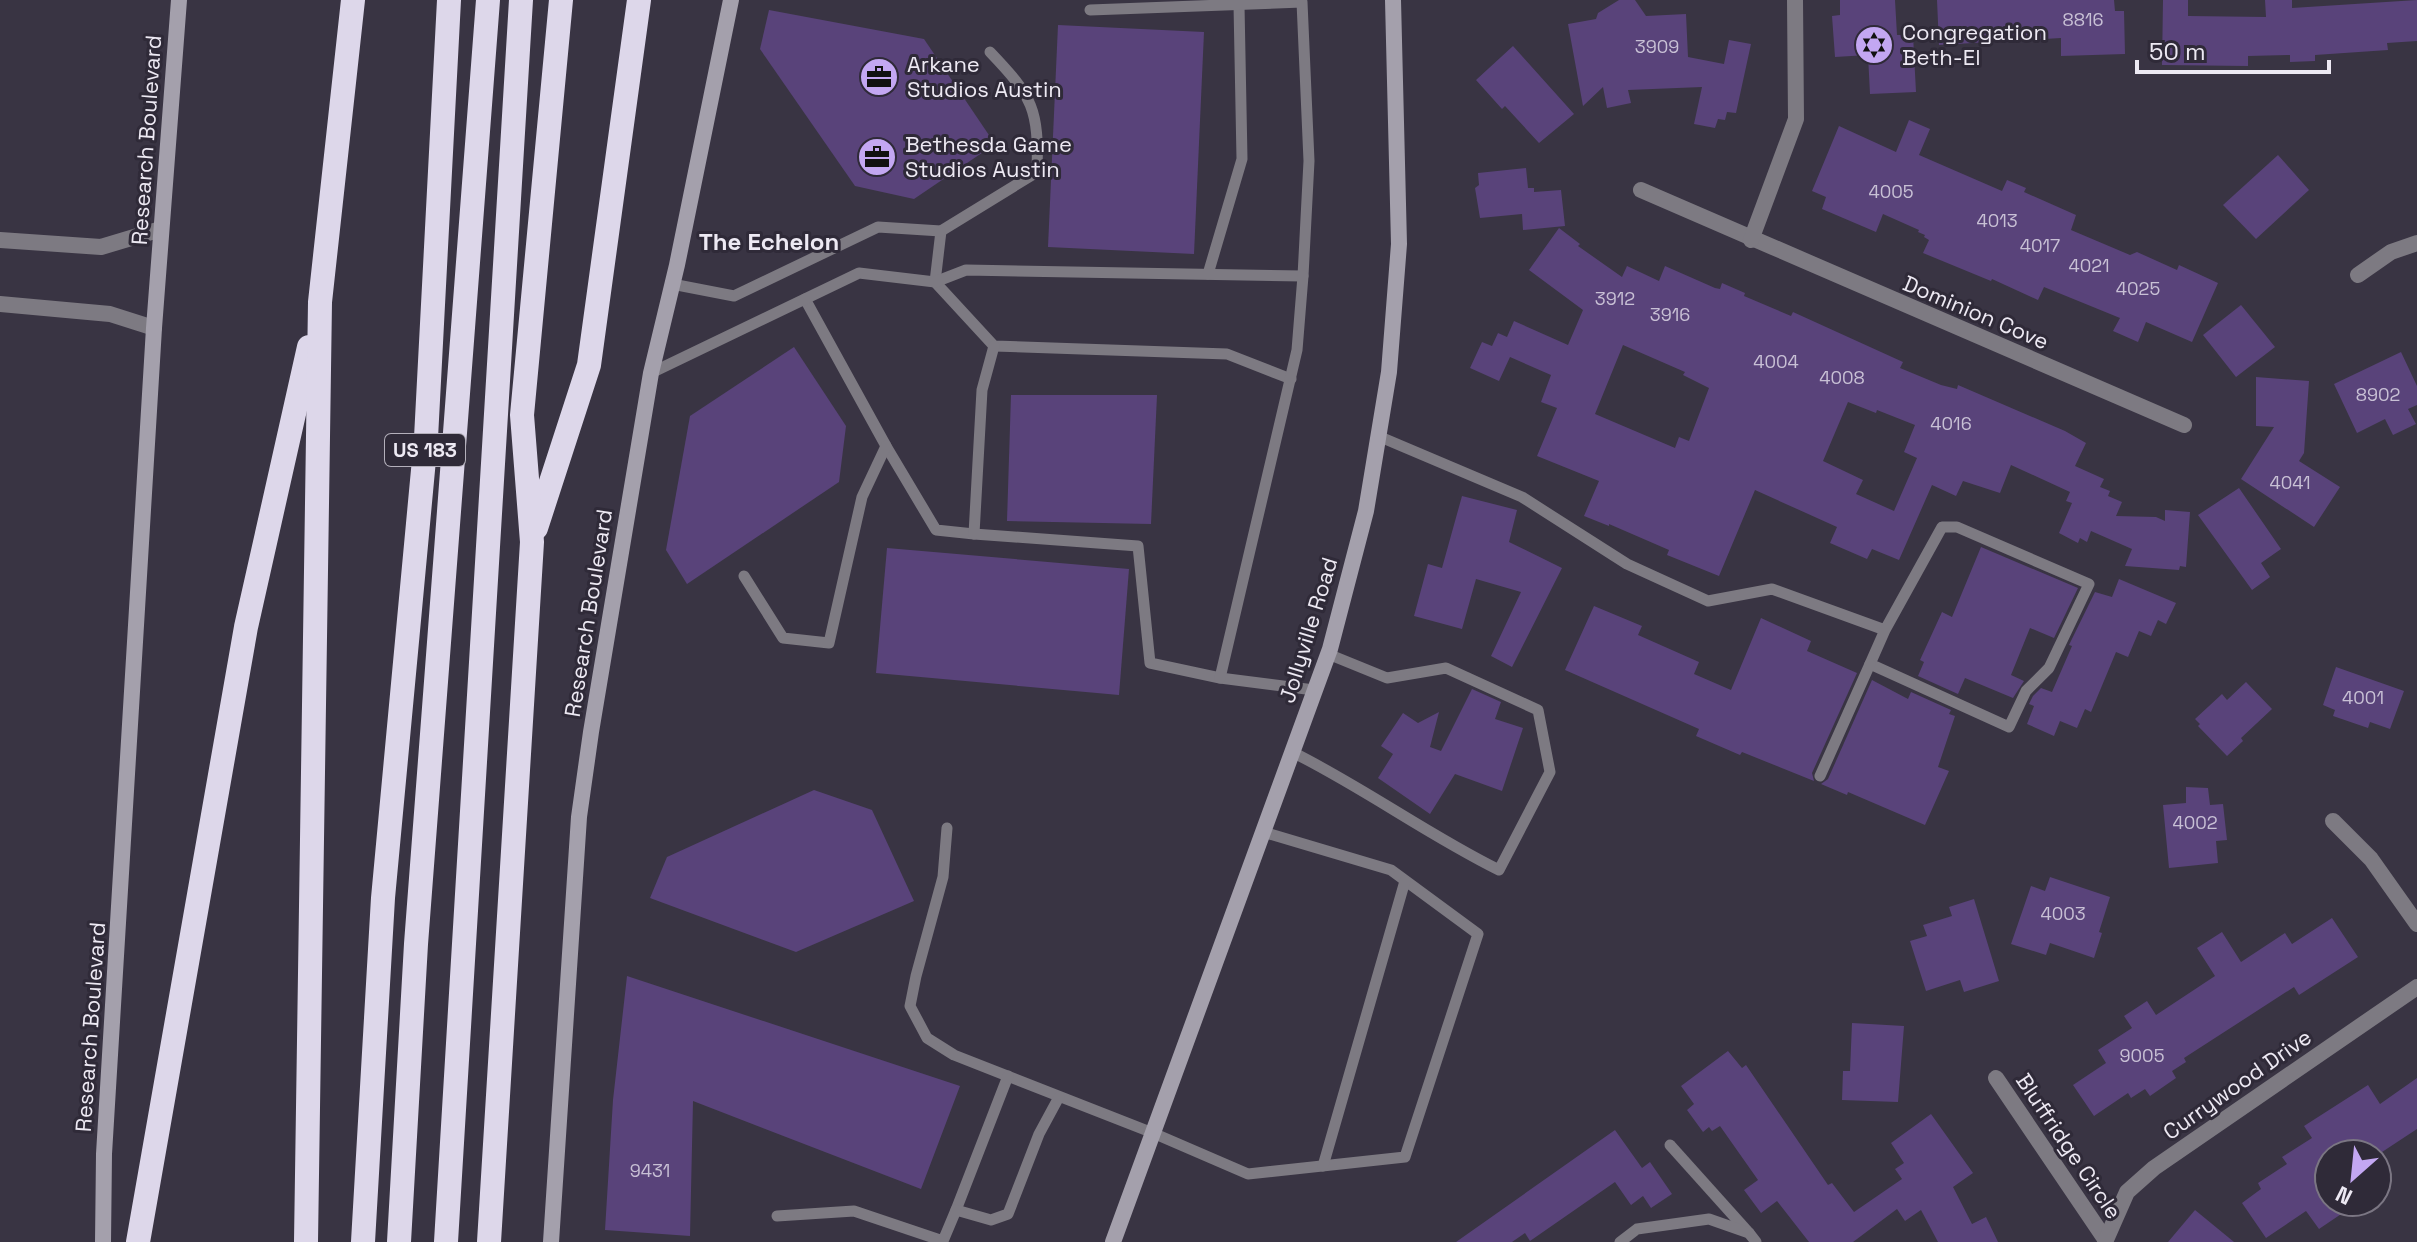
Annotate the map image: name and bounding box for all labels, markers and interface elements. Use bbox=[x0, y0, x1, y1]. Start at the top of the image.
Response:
house number: 8816 bbox=[2063, 8, 2103, 31]
place label: Congregation Beth-El bbox=[1902, 18, 2047, 71]
synagogue icon: Congregation Beth-El bbox=[1853, 24, 1895, 66]
scale bar bbox=[2137, 24, 2329, 74]
street label: Research Boulevard bbox=[125, 34, 167, 246]
house number: 3909 bbox=[1635, 35, 1679, 58]
text: 50 m bbox=[2149, 36, 2206, 67]
place label: Arkane Studios Austin bbox=[907, 50, 1062, 103]
office icon: Arkane Studios Austin bbox=[858, 56, 900, 98]
place label: Bethesda Game Studios Austin bbox=[905, 130, 1072, 183]
office icon: Bethesda Game Studios Austin bbox=[856, 136, 898, 178]
house number: 4005 bbox=[1868, 180, 1914, 203]
house number: 4013 bbox=[1976, 209, 2018, 232]
district label: The Echelon bbox=[699, 226, 839, 257]
house number: 4017 bbox=[2020, 234, 2060, 257]
house number: 4021 bbox=[2068, 254, 2110, 277]
street label: Dominion Cove bbox=[1899, 269, 2053, 355]
house number: 4025 bbox=[2116, 277, 2160, 300]
house number: 3912 bbox=[1595, 287, 1635, 310]
house number: 3916 bbox=[1650, 303, 1690, 326]
house number: 4004 bbox=[1753, 350, 1799, 373]
house number: 4008 bbox=[1819, 366, 1865, 389]
house number: 8902 bbox=[2356, 383, 2400, 406]
house number: 4016 bbox=[1930, 412, 1972, 435]
road number: US 183 bbox=[385, 434, 465, 466]
house number: 4041 bbox=[2269, 471, 2311, 494]
street label: Research Boulevard bbox=[558, 507, 618, 719]
street label: Jollyville Road bbox=[1273, 554, 1343, 706]
house number: 4001 bbox=[2342, 686, 2384, 709]
house number: 4002 bbox=[2172, 811, 2218, 834]
house number: 4003 bbox=[2040, 902, 2086, 925]
street label: Research Boulevard bbox=[69, 921, 111, 1133]
street label: Currywood Drive bbox=[2157, 1022, 2317, 1146]
house number: 9005 bbox=[2120, 1044, 2164, 1067]
street label: Bluffridge Circle bbox=[2010, 1068, 2128, 1224]
north arrow bbox=[2313, 1138, 2393, 1218]
house number: 9431 bbox=[630, 1159, 670, 1182]
text: N bbox=[2331, 1180, 2357, 1212]

